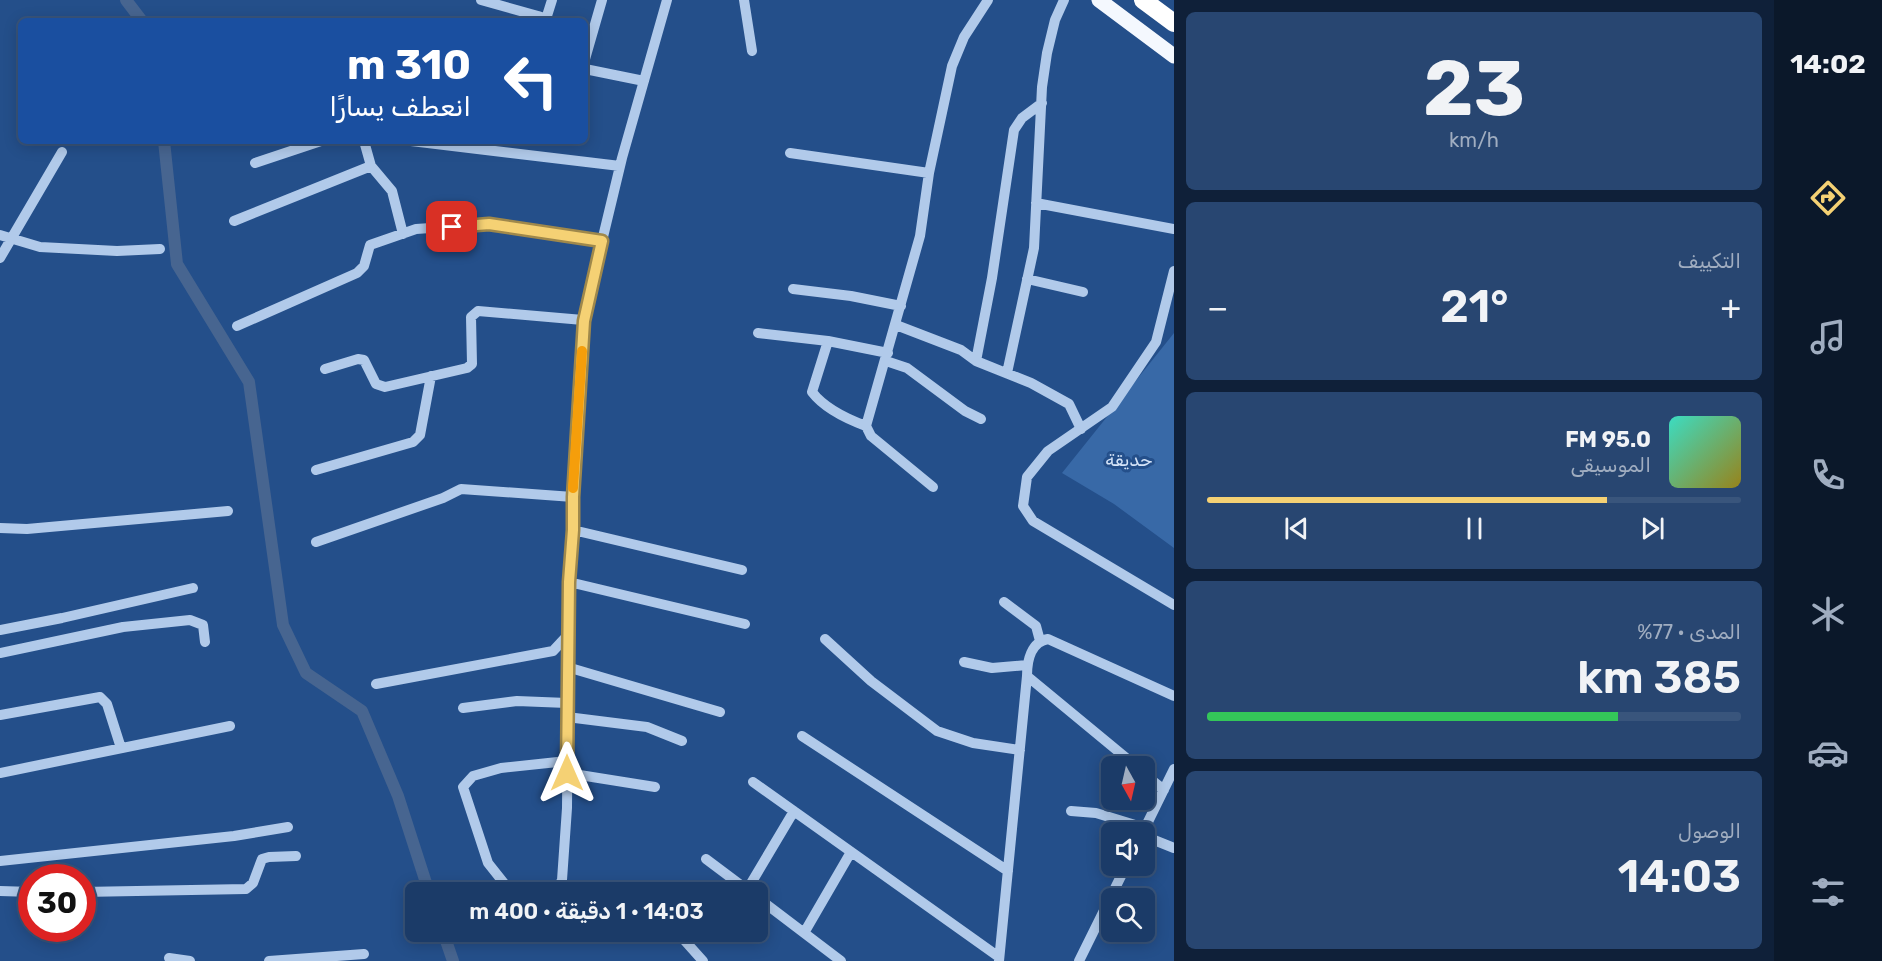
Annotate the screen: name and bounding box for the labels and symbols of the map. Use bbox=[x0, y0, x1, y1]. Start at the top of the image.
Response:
pin bbox=[426, 201, 477, 252]
park label: حديقة bbox=[1105, 449, 1153, 471]
position arrow bbox=[535, 741, 599, 805]
north arrow bbox=[1101, 756, 1155, 810]
speed limit sign: 30 bbox=[18, 864, 96, 942]

